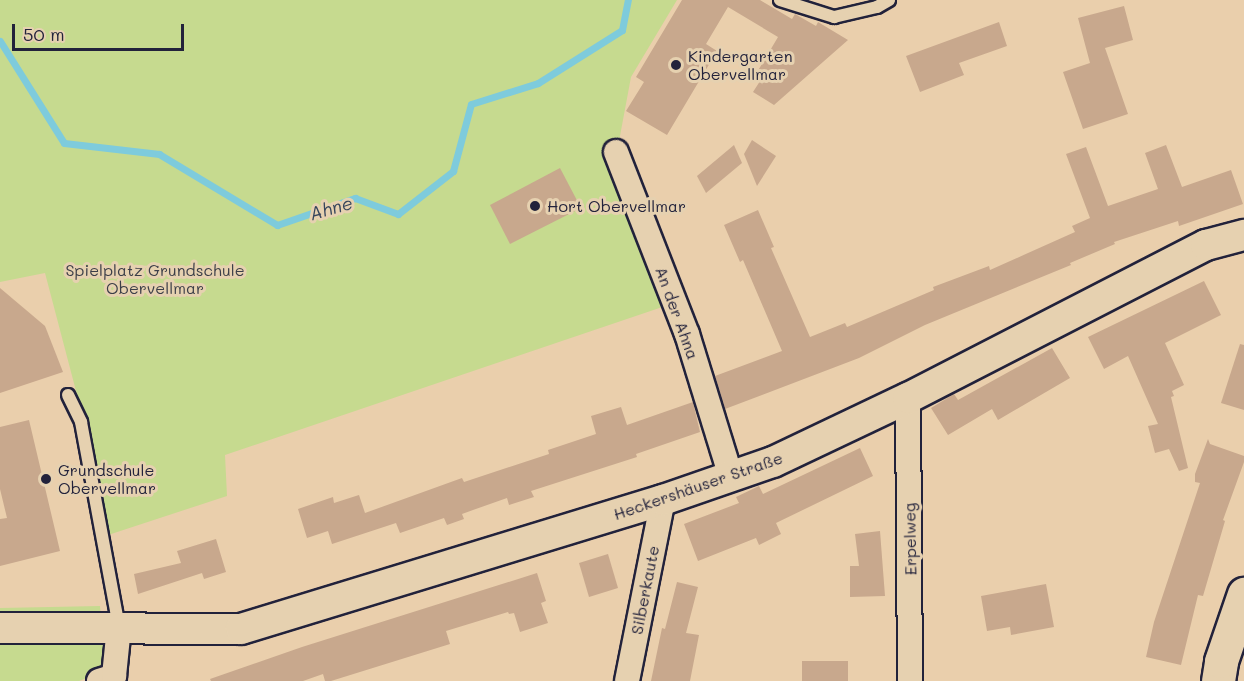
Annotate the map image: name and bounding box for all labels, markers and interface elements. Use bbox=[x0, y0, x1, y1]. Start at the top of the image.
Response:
scale bar bbox=[15, 12, 188, 50]
text: 50 m bbox=[23, 22, 65, 46]
place label: Kindergarten Obervellmar bbox=[688, 46, 793, 84]
marker: Kindergarten Obervellmar bbox=[669, 58, 683, 72]
water label: Ahne bbox=[307, 192, 355, 224]
place label: Hort Obervellmar bbox=[547, 196, 686, 216]
marker: Hort Obervellmar bbox=[528, 199, 542, 213]
park label: Spielplatz Grundschule Obervellmar bbox=[65, 260, 245, 298]
street label: An der Ahna bbox=[651, 264, 703, 362]
street label: Heckershäuser Straße bbox=[611, 448, 785, 524]
place label: Grundschule Obervellmar bbox=[58, 460, 156, 498]
marker: Grundschule Obervellmar bbox=[39, 472, 53, 486]
street label: Erpelweg bbox=[900, 503, 920, 575]
street label: Silberkaute bbox=[627, 544, 663, 636]

